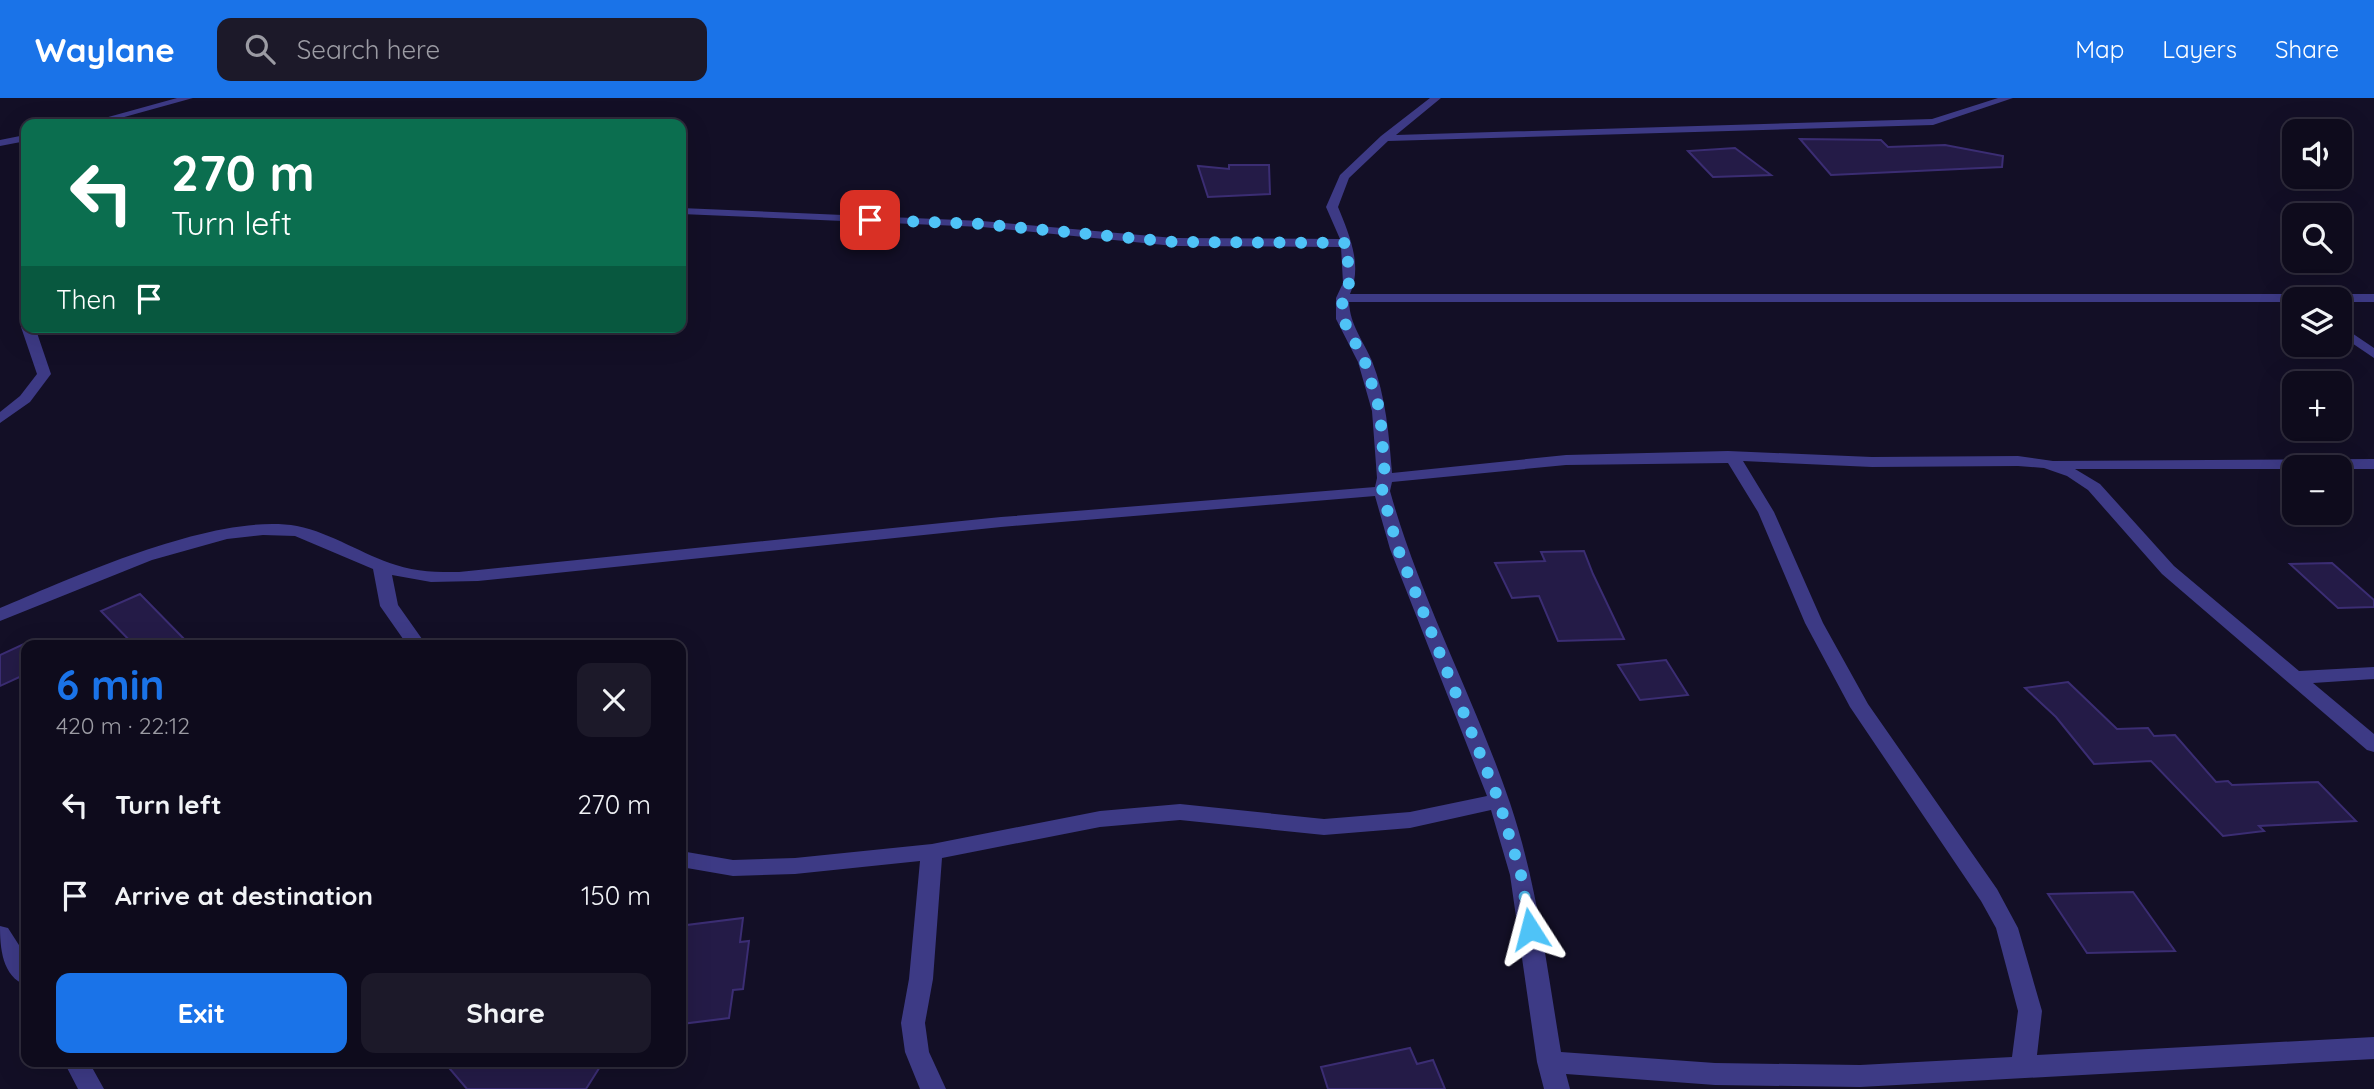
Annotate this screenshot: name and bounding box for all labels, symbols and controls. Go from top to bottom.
search box [217,18,707,81]
text: Waylane [35,29,175,70]
icon: search [241,30,279,68]
text: Search here [297,33,440,66]
text: Map [2075,34,2124,64]
text: Layers [2162,34,2237,64]
text: Share [2275,34,2339,64]
map controls [2282,119,2352,525]
button: sound [2282,119,2352,189]
text: 270 m [171,142,315,203]
icon: left [56,147,147,238]
pin [840,190,900,250]
icon: arrive [851,201,889,239]
text: Turn left [171,203,292,243]
button: search [2282,203,2352,273]
icon: arrive [130,280,168,318]
text: Then [56,283,116,316]
button: layers [2282,287,2352,357]
button: + [2282,371,2352,441]
button: − [2282,455,2352,525]
text: 6 min [56,658,165,711]
button: close [577,663,651,737]
text: 420 m · 22:12 [56,711,190,740]
icon: left [56,786,94,824]
text: Turn left [115,788,222,821]
text: 270 m [577,788,651,821]
icon: arrive [56,877,94,915]
text: Arrive at destination [115,879,373,912]
text: 150 m [581,879,651,912]
position arrow [1493,892,1567,966]
button: Exit [56,973,347,1053]
button: Share [361,973,651,1053]

